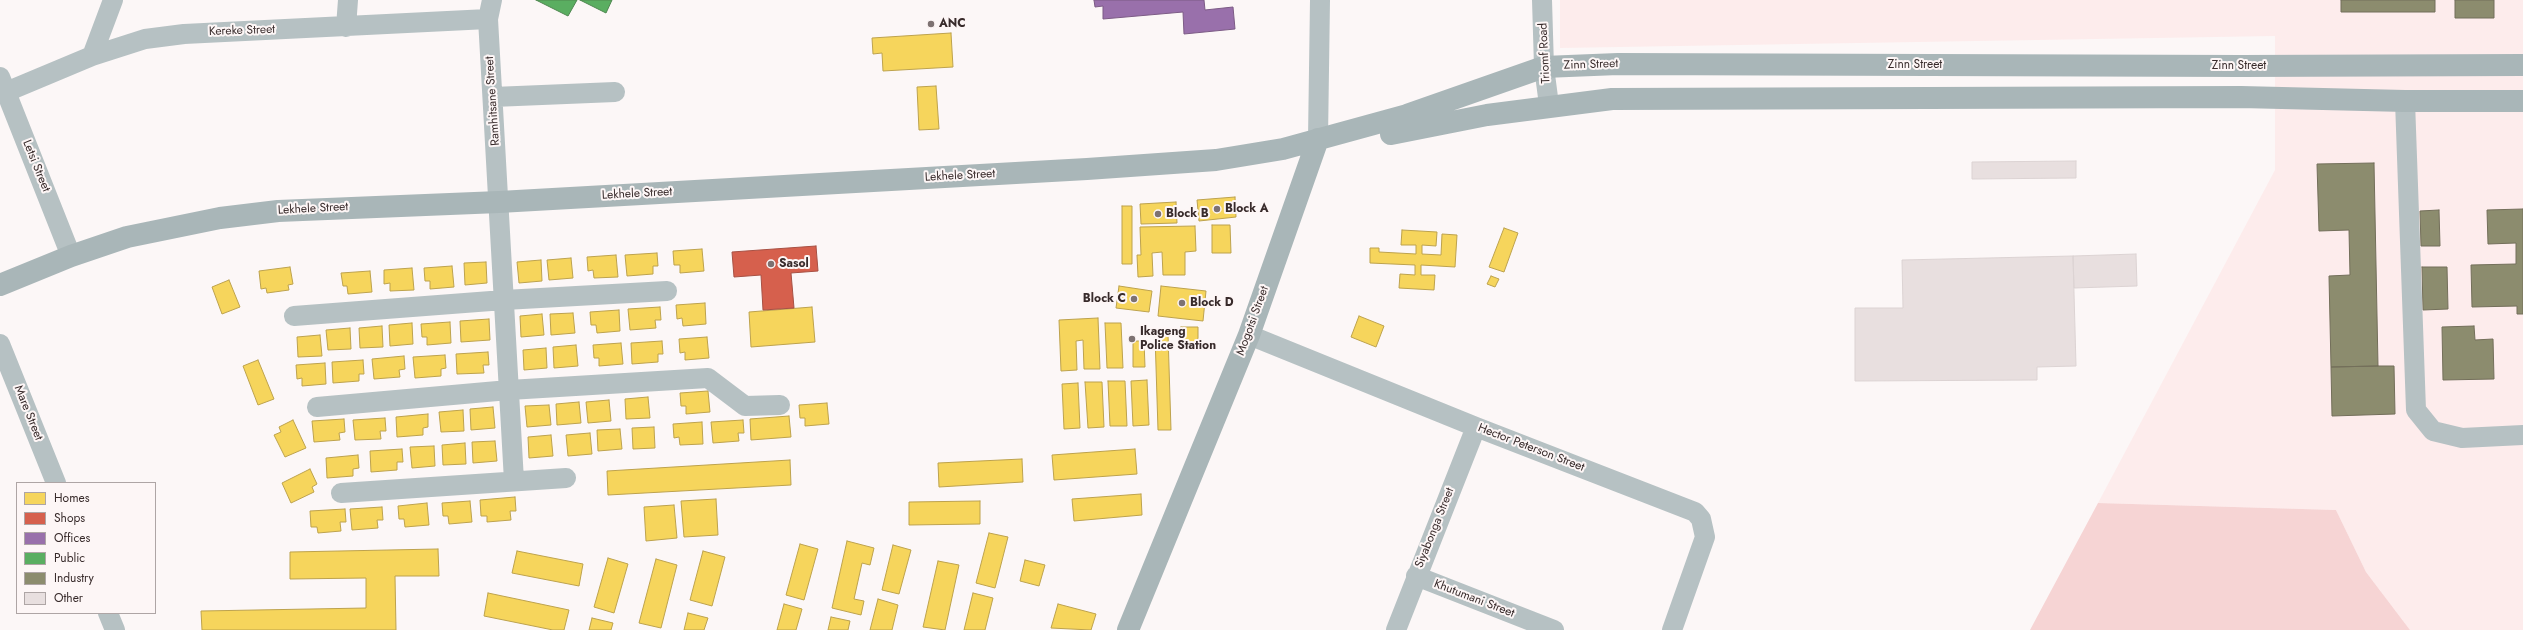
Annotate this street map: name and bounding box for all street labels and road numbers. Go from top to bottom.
street label: Triomf Road [1536,22,1554,84]
street label: Kereke Street [209,23,275,39]
street label: Ramhitsane Street [483,56,503,146]
street label: Zinn Street [1564,57,1618,73]
street label: Zinn Street [1888,58,1942,72]
street label: Zinn Street [2212,59,2266,73]
street label: Letsi Street [19,138,53,194]
street label: Lekhele Street [924,167,996,185]
street label: Lekhele Street [601,185,673,203]
street label: Lekhele Street [277,200,349,218]
street label: Mogotsi Street [1234,284,1272,358]
street label: Mare Street [10,383,46,443]
street label: Hector Peterson Street [1476,421,1586,475]
street label: Siyabonga Street [1412,486,1458,570]
street label: Khutumani Street [1432,577,1516,621]

